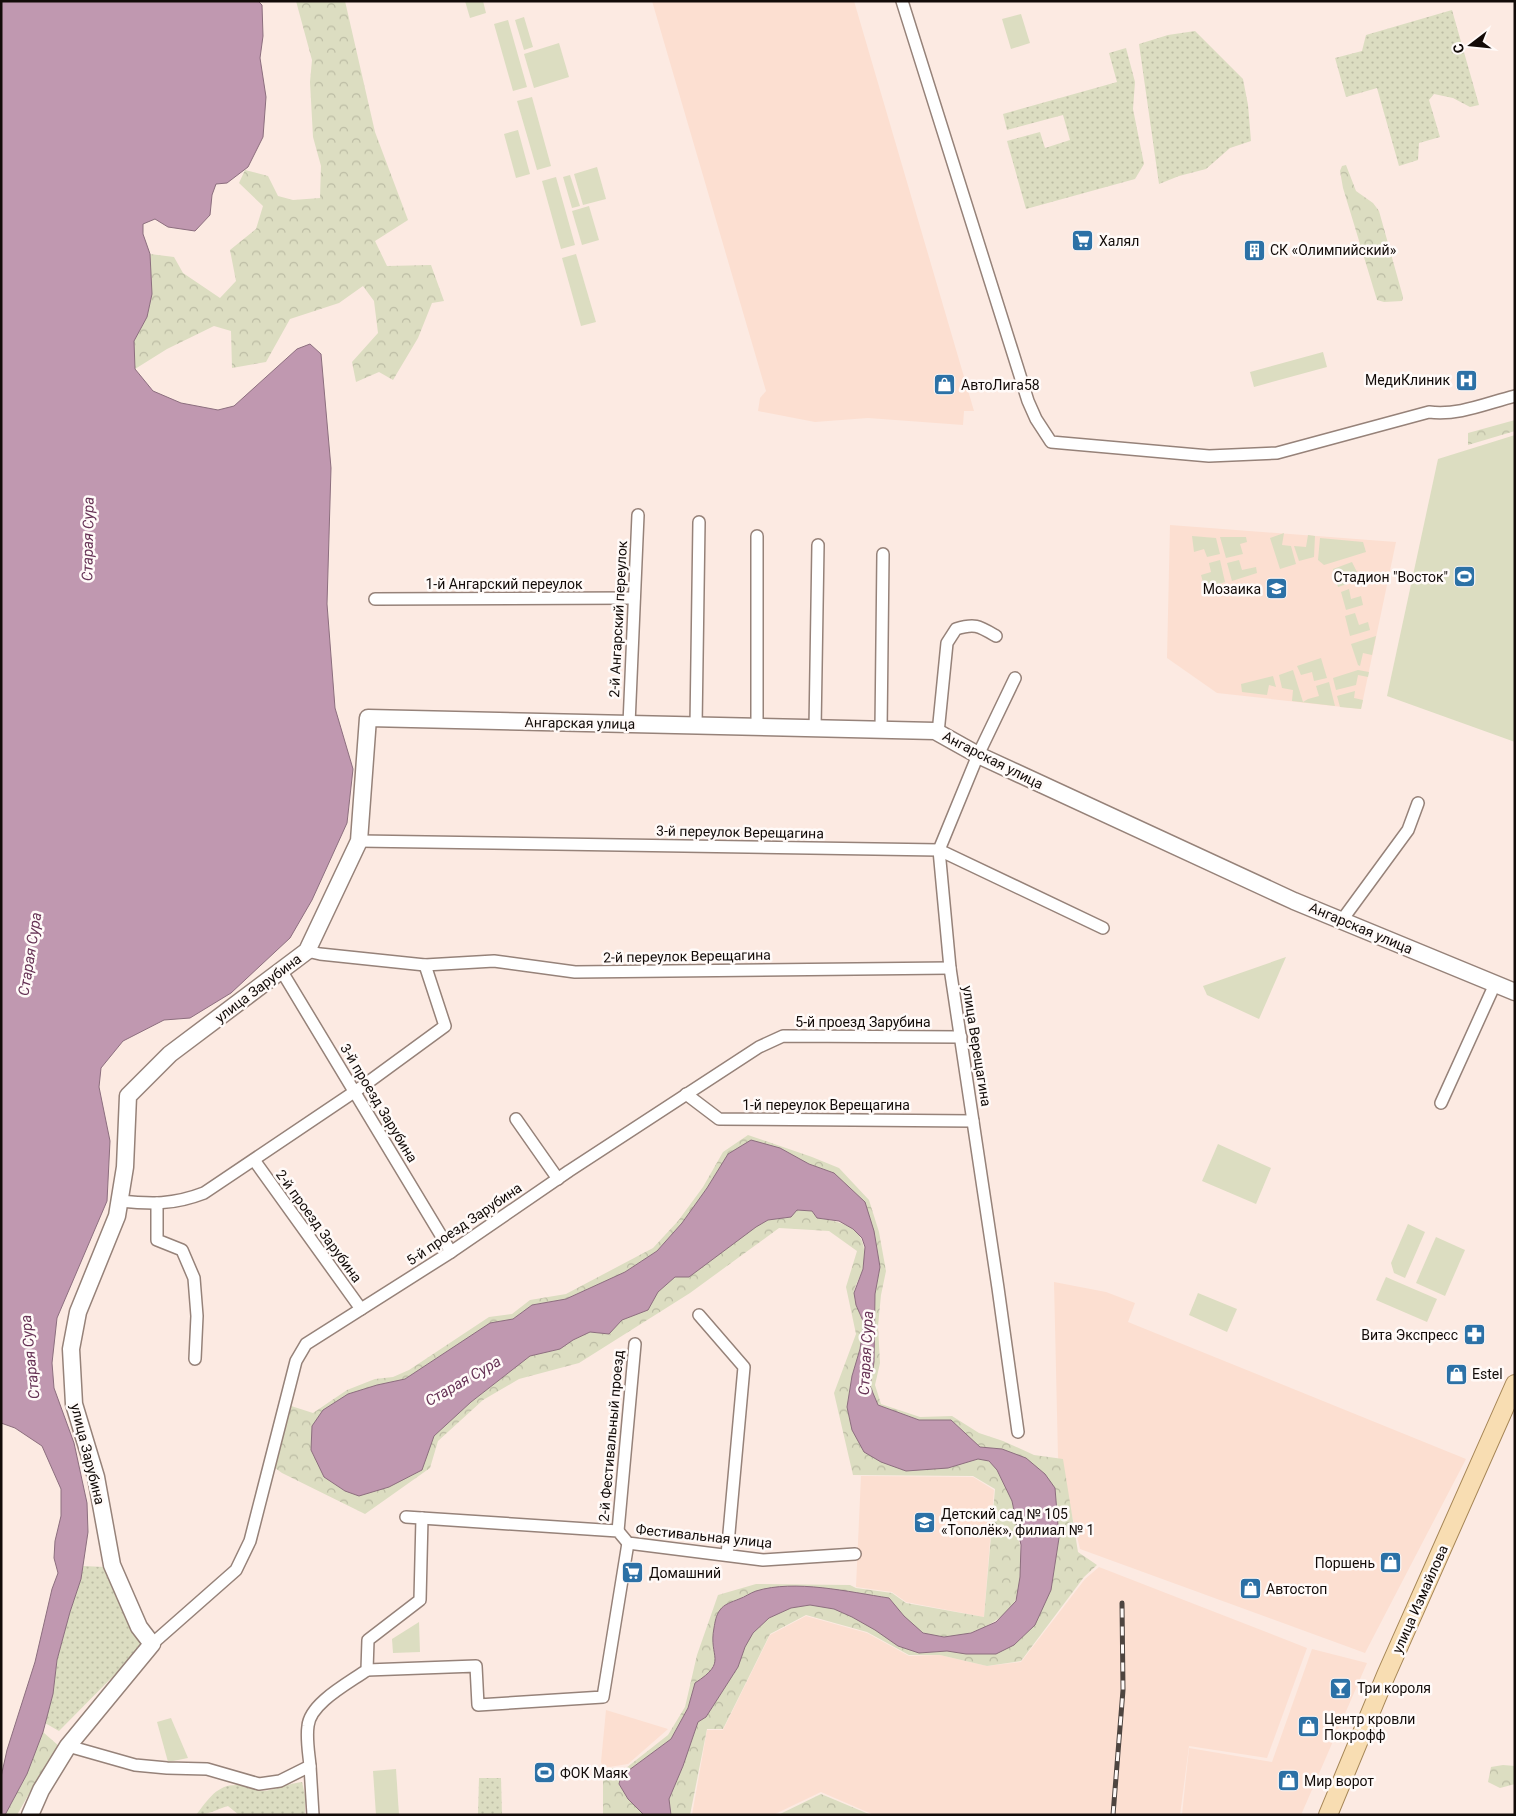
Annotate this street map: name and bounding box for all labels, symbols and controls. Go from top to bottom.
north arrow [1446,20,1496,70]
text: С [1450,42,1467,55]
supermarket icon: Халял [1071,229,1095,253]
place label: Халял [1099,233,1139,249]
building icon: СК «Олимпийский» [1242,238,1266,262]
place label: СК «Олимпийский» [1270,242,1397,258]
hospital icon: МедиКлиник [1454,368,1478,392]
place label: МедиКлиник [1365,372,1450,388]
shop icon: АвтоЛига58 [933,373,957,397]
place label: АвтоЛига58 [961,377,1040,393]
water label: Старая Сура [78,497,98,581]
street label: 2-й Ангарский переулок [606,540,630,698]
sports icon: Стадион "Восток" [1452,565,1476,589]
place label: Стадион "Восток" [1334,569,1448,585]
street label: 1-й Ангарский переулок [425,576,583,592]
school or university icon: Мозаика [1265,577,1289,601]
place label: Мозаика [1203,581,1261,597]
street label: Ангарская улица [525,714,635,732]
street label: Ангарская улица [940,728,1046,792]
street label: 3-й переулок Верещагина [656,823,824,841]
street label: Ангарская улица [1307,899,1415,957]
water label: Старая Сура [15,911,46,997]
street label: 2-й переулок Верещагина [603,947,771,965]
street label: улица Зарубина [212,950,304,1026]
street label: улица Верещагина [960,984,994,1108]
street label: 5-й проезд Зарубина [795,1014,931,1030]
street label: 3-й проезд Зарубина [337,1041,421,1165]
street label: 1-й переулок Верещагина [742,1097,910,1113]
street label: 2-й проезд Зарубина [273,1167,365,1285]
street label: 5-й проезд Зарубина [403,1180,525,1268]
water label: Старая Сура [855,1310,877,1396]
water label: Старая Сура [17,1314,43,1400]
pharmacy icon: Вита Экспресс [1462,1323,1486,1347]
place label: Вита Экспресс [1361,1327,1458,1343]
street label: 2-й Фестивальный проезд [596,1349,627,1523]
water label: Старая Сура [422,1352,504,1410]
shop icon: Estel [1444,1362,1468,1386]
place label: Estel [1472,1366,1503,1382]
street label: улица Зарубина [68,1402,108,1506]
place label: Детский сад № 105 «Тополёк», филиал № 1 [941,1506,1094,1538]
school or university icon: Детский сад № 105 «Тополёк», филиал № 1 [913,1510,937,1534]
street label: Фестивальная улица [635,1521,773,1551]
street label: улица Измайлова [1389,1542,1451,1656]
shop icon: Поршень [1379,1551,1403,1575]
place label: Поршень [1315,1555,1375,1571]
supermarket icon: Домашний [621,1561,645,1585]
place label: Домашний [649,1565,721,1581]
shop icon: Автостоп [1238,1577,1262,1601]
place label: Автостоп [1266,1581,1327,1597]
bar icon: Три короля [1329,1676,1353,1700]
place label: Три короля [1357,1680,1431,1696]
place label: Центр кровли Покрофф [1324,1711,1415,1743]
shop icon: Центр кровли Покрофф [1296,1715,1320,1739]
sports icon: ФОК Маяк [532,1761,556,1785]
place label: ФОК Маяк [560,1765,628,1781]
shop icon: Мир ворот [1276,1769,1300,1793]
place label: Мир ворот [1304,1773,1374,1789]

